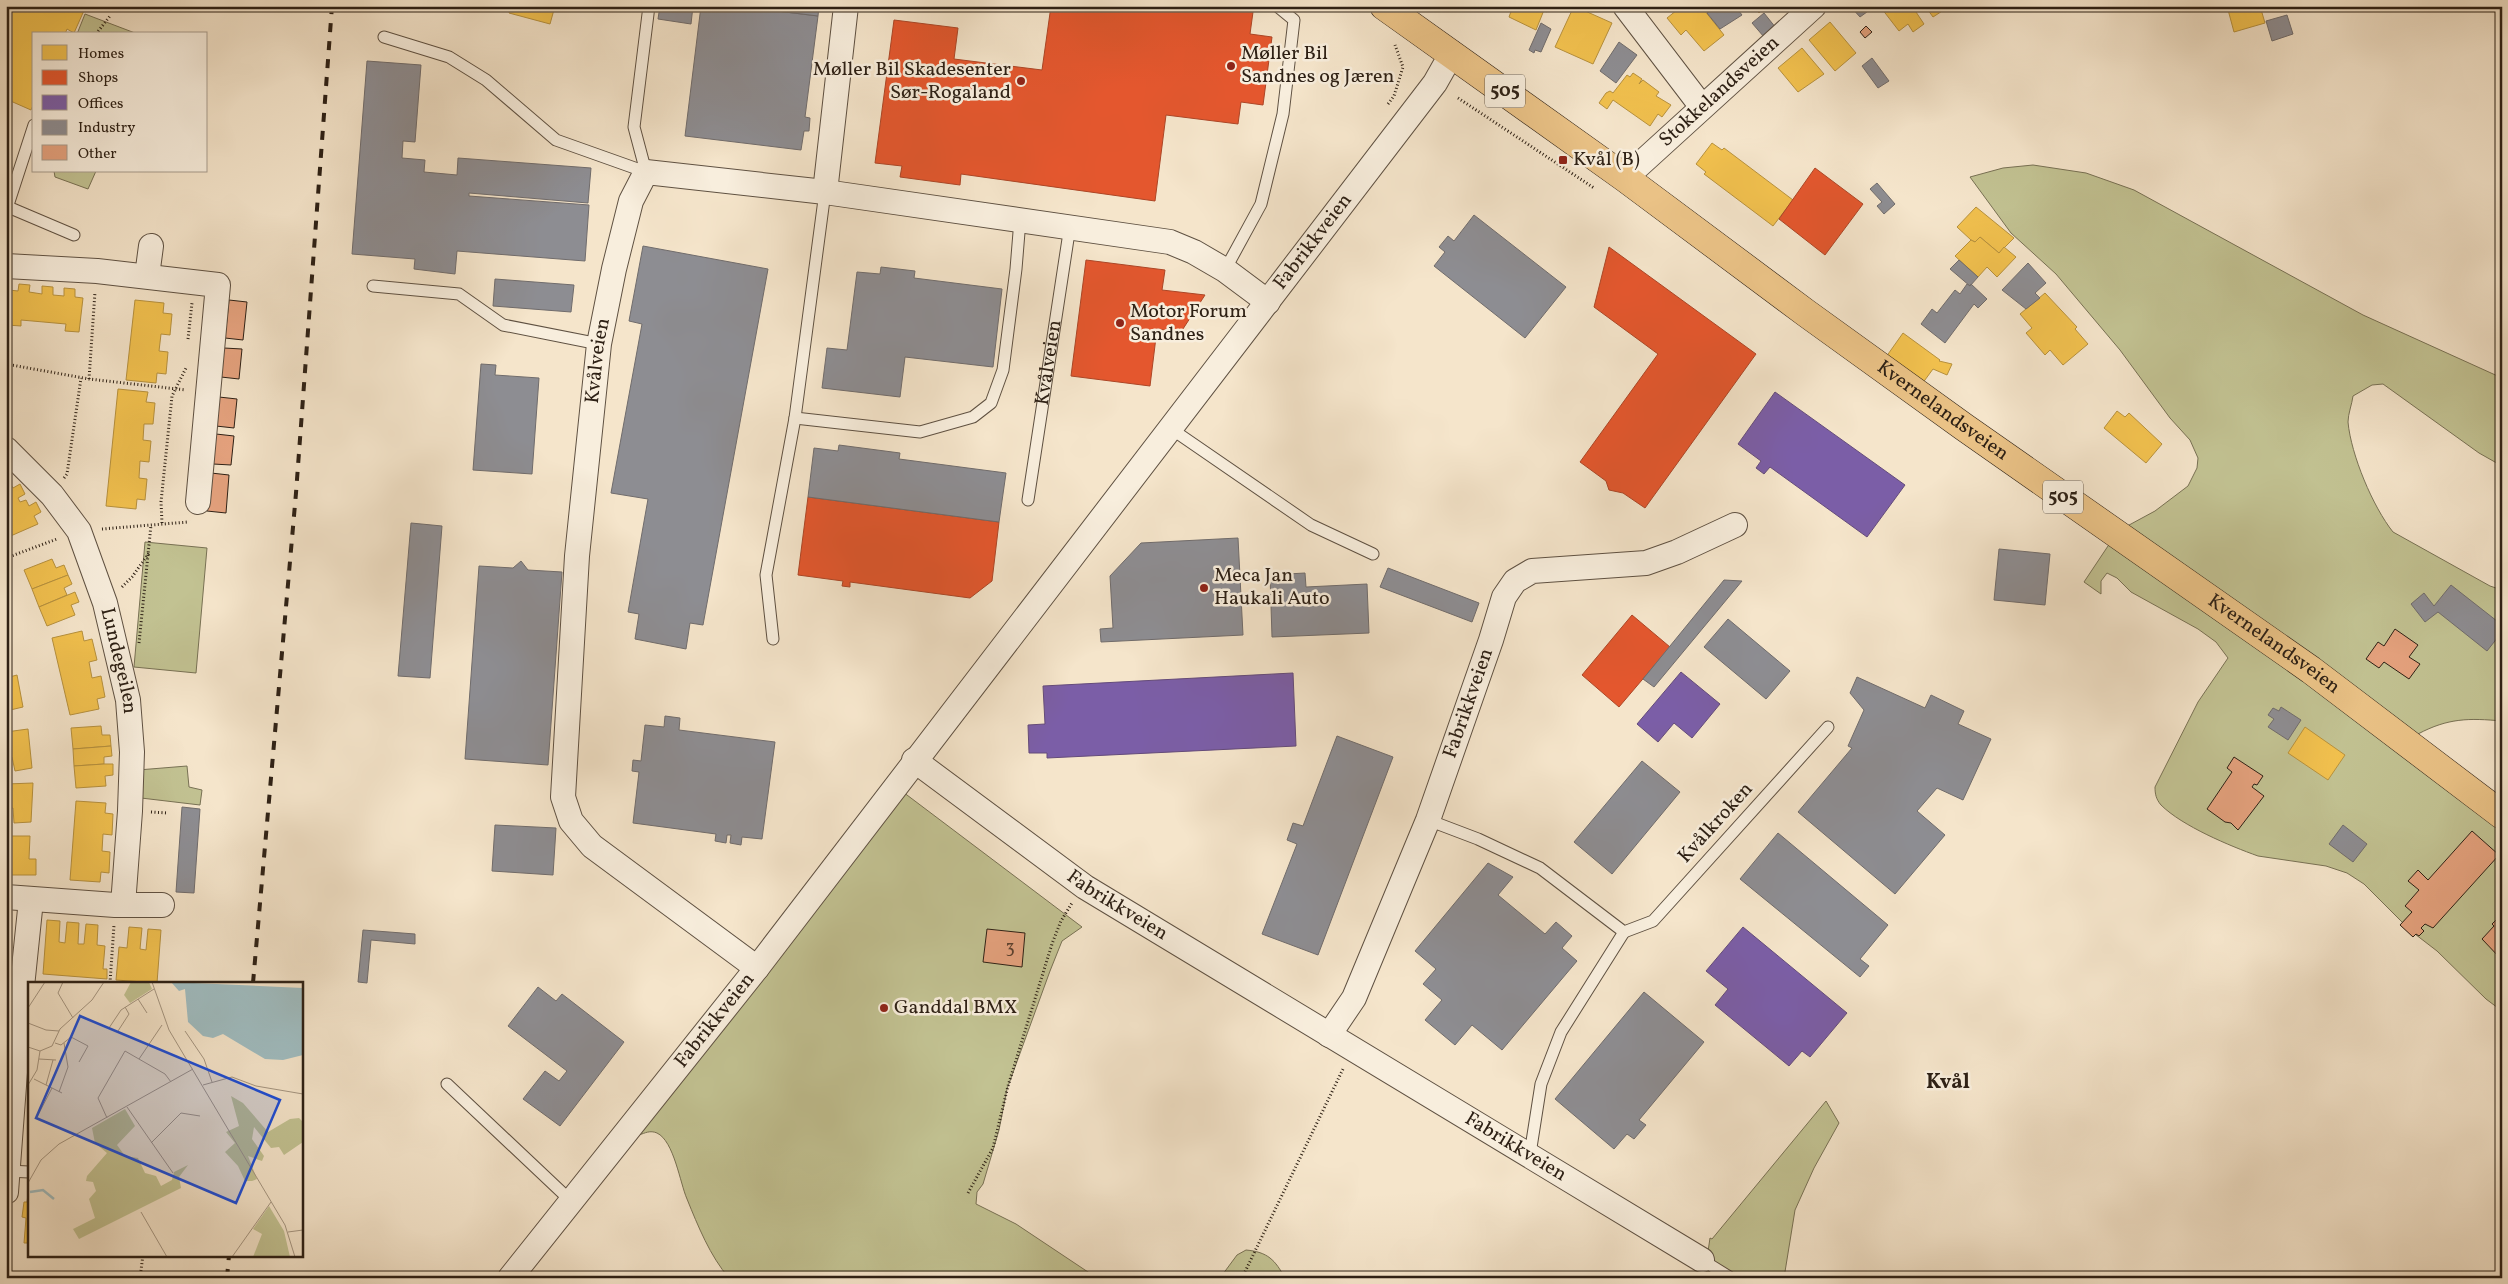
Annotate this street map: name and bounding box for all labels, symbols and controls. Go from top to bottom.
street label: Stokkelandsveien [1653,30,1786,154]
legend [32,32,208,172]
place label: Møller Bil Sandnes og Jæren [1241,40,1395,91]
text: Homes [78,44,124,65]
place label: Møller Bil Skadesenter Sør-Rogaland [813,56,1011,107]
marker: Møller Bil Sandnes og Jæren [1225,60,1237,72]
text: Shops [78,68,118,89]
road number: 505 [1485,74,1525,108]
marker: Møller Bil Skadesenter Sør-Rogaland [1015,75,1027,87]
text: Offices [78,94,123,115]
text: Industry [78,118,135,139]
text: Other [78,144,117,165]
place label: Kvål (B) [1573,146,1640,174]
marker: Kvål (B) [1557,154,1569,166]
street label: Fabrikkveien [1267,188,1359,296]
place label: Motor Forum Sandnes [1130,298,1247,349]
street label: Kvålveien [579,315,618,405]
marker: Motor Forum Sandnes [1114,317,1126,329]
street label: Kvålveien [1029,318,1069,407]
street label: Kvernelandsveien [1871,354,2014,468]
road number: 505 [2043,481,2083,514]
place label: Meca Jan Haukali Auto [1214,562,1330,613]
marker: Meca Jan Haukali Auto [1198,582,1210,594]
street label: Kvernelandsveien [2202,588,2346,701]
street label: Lundegeilen [93,605,143,715]
street label: Fabrikkveien [1437,645,1501,762]
street label: Kvålkroken [1672,776,1760,870]
street label: Fabrikkveien [1060,864,1173,948]
house number: 3 [1005,936,1015,961]
street label: Fabrikkveien [668,967,762,1074]
inset map [28,982,302,1256]
place label: Ganddal BMX [894,994,1017,1022]
marker: Ganddal BMX [878,1002,890,1014]
district label: Kvål [1926,1068,1970,1097]
street label: Fabrikkveien [1459,1106,1572,1189]

